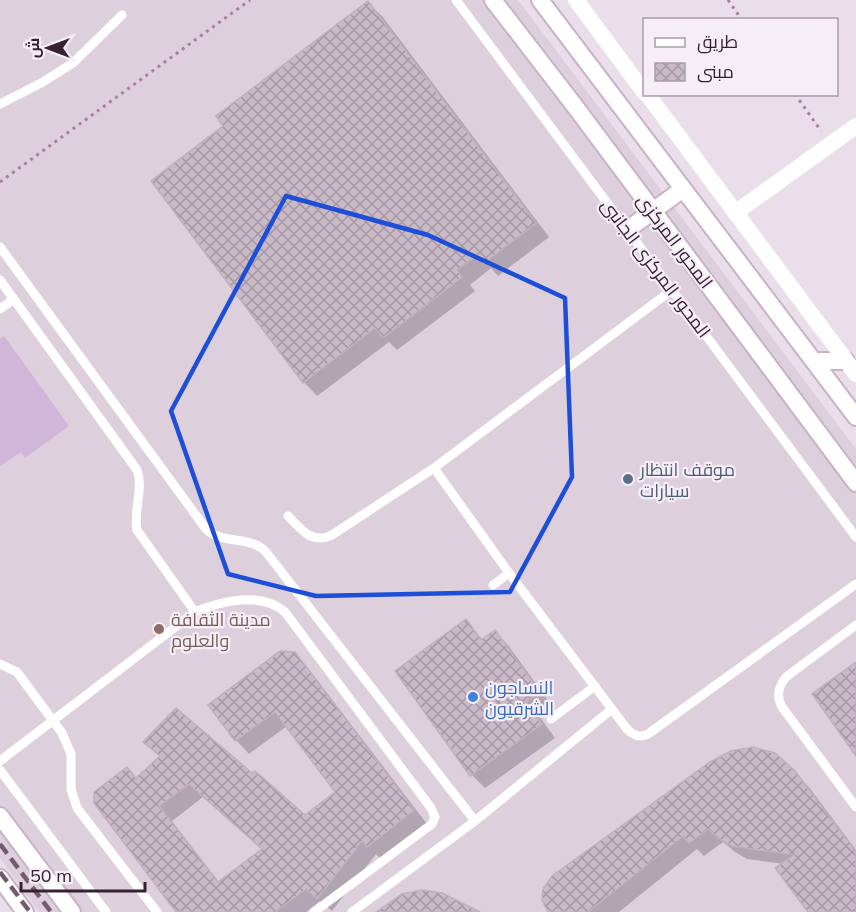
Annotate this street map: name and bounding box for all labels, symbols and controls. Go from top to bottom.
north arrow [18,18,78,78]
legend [643,18,838,96]
text: طريق [697,30,738,54]
text: ش [23,38,43,58]
text: مبنى [697,60,734,83]
street label: المحور المركزى [632,189,718,293]
street label: المحور المركزى الجانبى [596,194,716,342]
place label: موقف انتظار سيارات [639,458,735,502]
marker: موقف انتظار سيارات [621,472,635,486]
place label: مدينة الثقافة والعلوم [171,608,271,653]
marker: مدينة الثقافة والعلوم [152,622,166,636]
place label: النساجون الشرقيون [485,676,554,720]
marker: النساجون الشرقيون [466,690,480,704]
scale bar [21,855,146,893]
text: 50 m [30,864,72,887]

